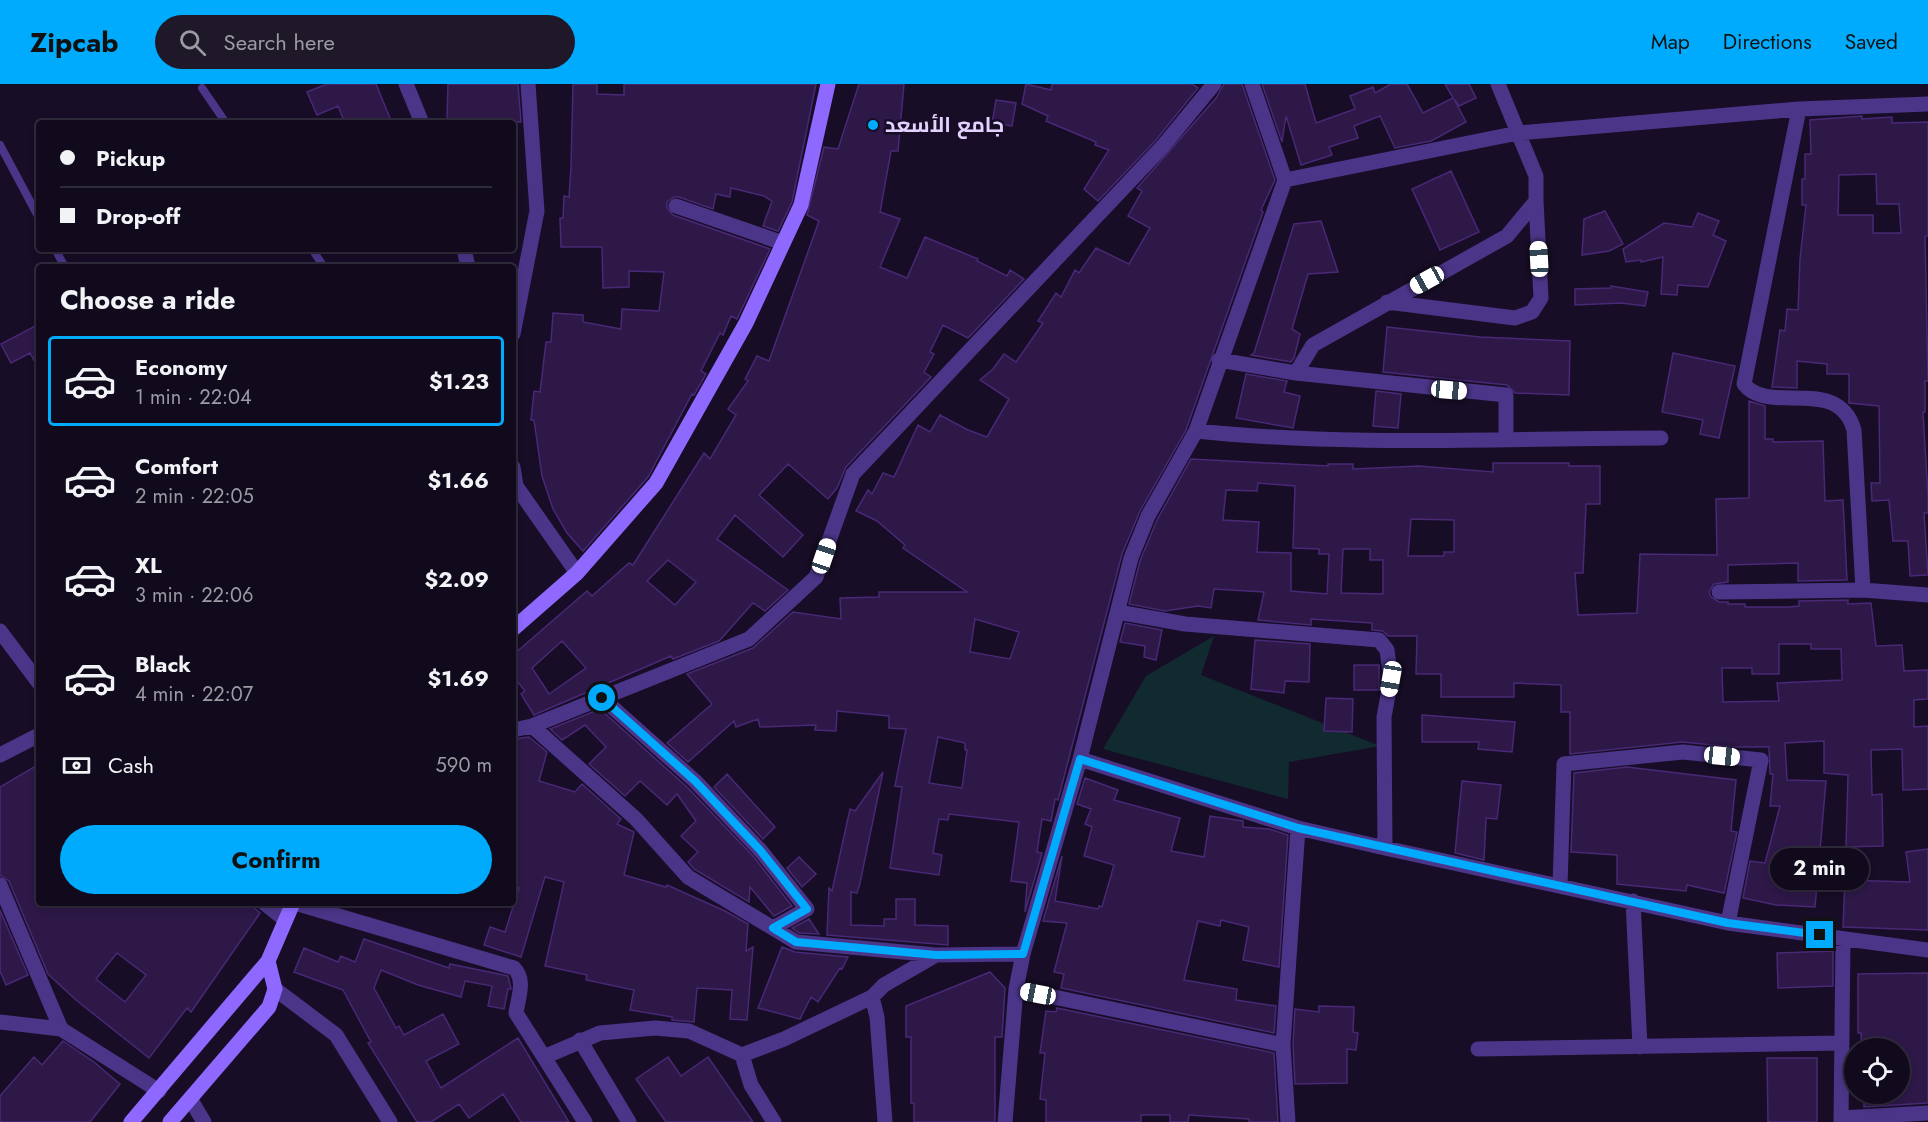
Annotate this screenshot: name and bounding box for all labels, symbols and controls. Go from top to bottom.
search box [155,15,575,69]
text: Zipcab [30,22,119,63]
icon: search [176,26,209,59]
text: Search here [224,26,335,58]
text: Map [1651,27,1690,57]
text: Directions [1723,27,1812,57]
text: Saved [1845,27,1898,57]
place label: جامع الأسعد [885,110,1004,140]
marker: جامع الأسعد [866,118,880,132]
text: Pickup [96,142,165,174]
text: Drop-off [96,200,180,232]
car [1529,241,1549,277]
car [1407,263,1447,297]
text: Choose a ride [60,280,235,319]
text: Economy [135,351,227,383]
icon: car [63,354,117,408]
text: $1.23 [429,365,489,397]
car [1430,379,1468,401]
text: 1 min · 22:04 [135,383,252,412]
text: Comfort [135,450,218,482]
icon: car [63,453,117,507]
text: $1.66 [428,464,489,496]
text: 2 min · 22:05 [135,482,254,511]
car [810,536,838,576]
text: XL [135,549,162,581]
icon: car [63,552,117,606]
text: $2.09 [425,563,489,595]
text: 3 min · 22:06 [135,581,254,610]
text: Black [135,648,191,680]
icon: car [63,651,117,705]
car [1379,660,1403,698]
text: $1.69 [428,662,489,694]
text: 4 min · 22:07 [135,680,253,709]
route start [588,684,615,711]
car [1703,745,1741,767]
icon: cash [60,749,93,782]
text: Cash [108,749,154,781]
text: 590 m [436,751,492,780]
button: Confirm [60,825,492,894]
callout: 2 min [1770,848,1870,890]
text: 2 min [1793,854,1846,883]
route end [1806,921,1833,948]
car [1019,982,1057,1006]
map controls [1844,1038,1910,1104]
button: locate [1844,1038,1910,1104]

